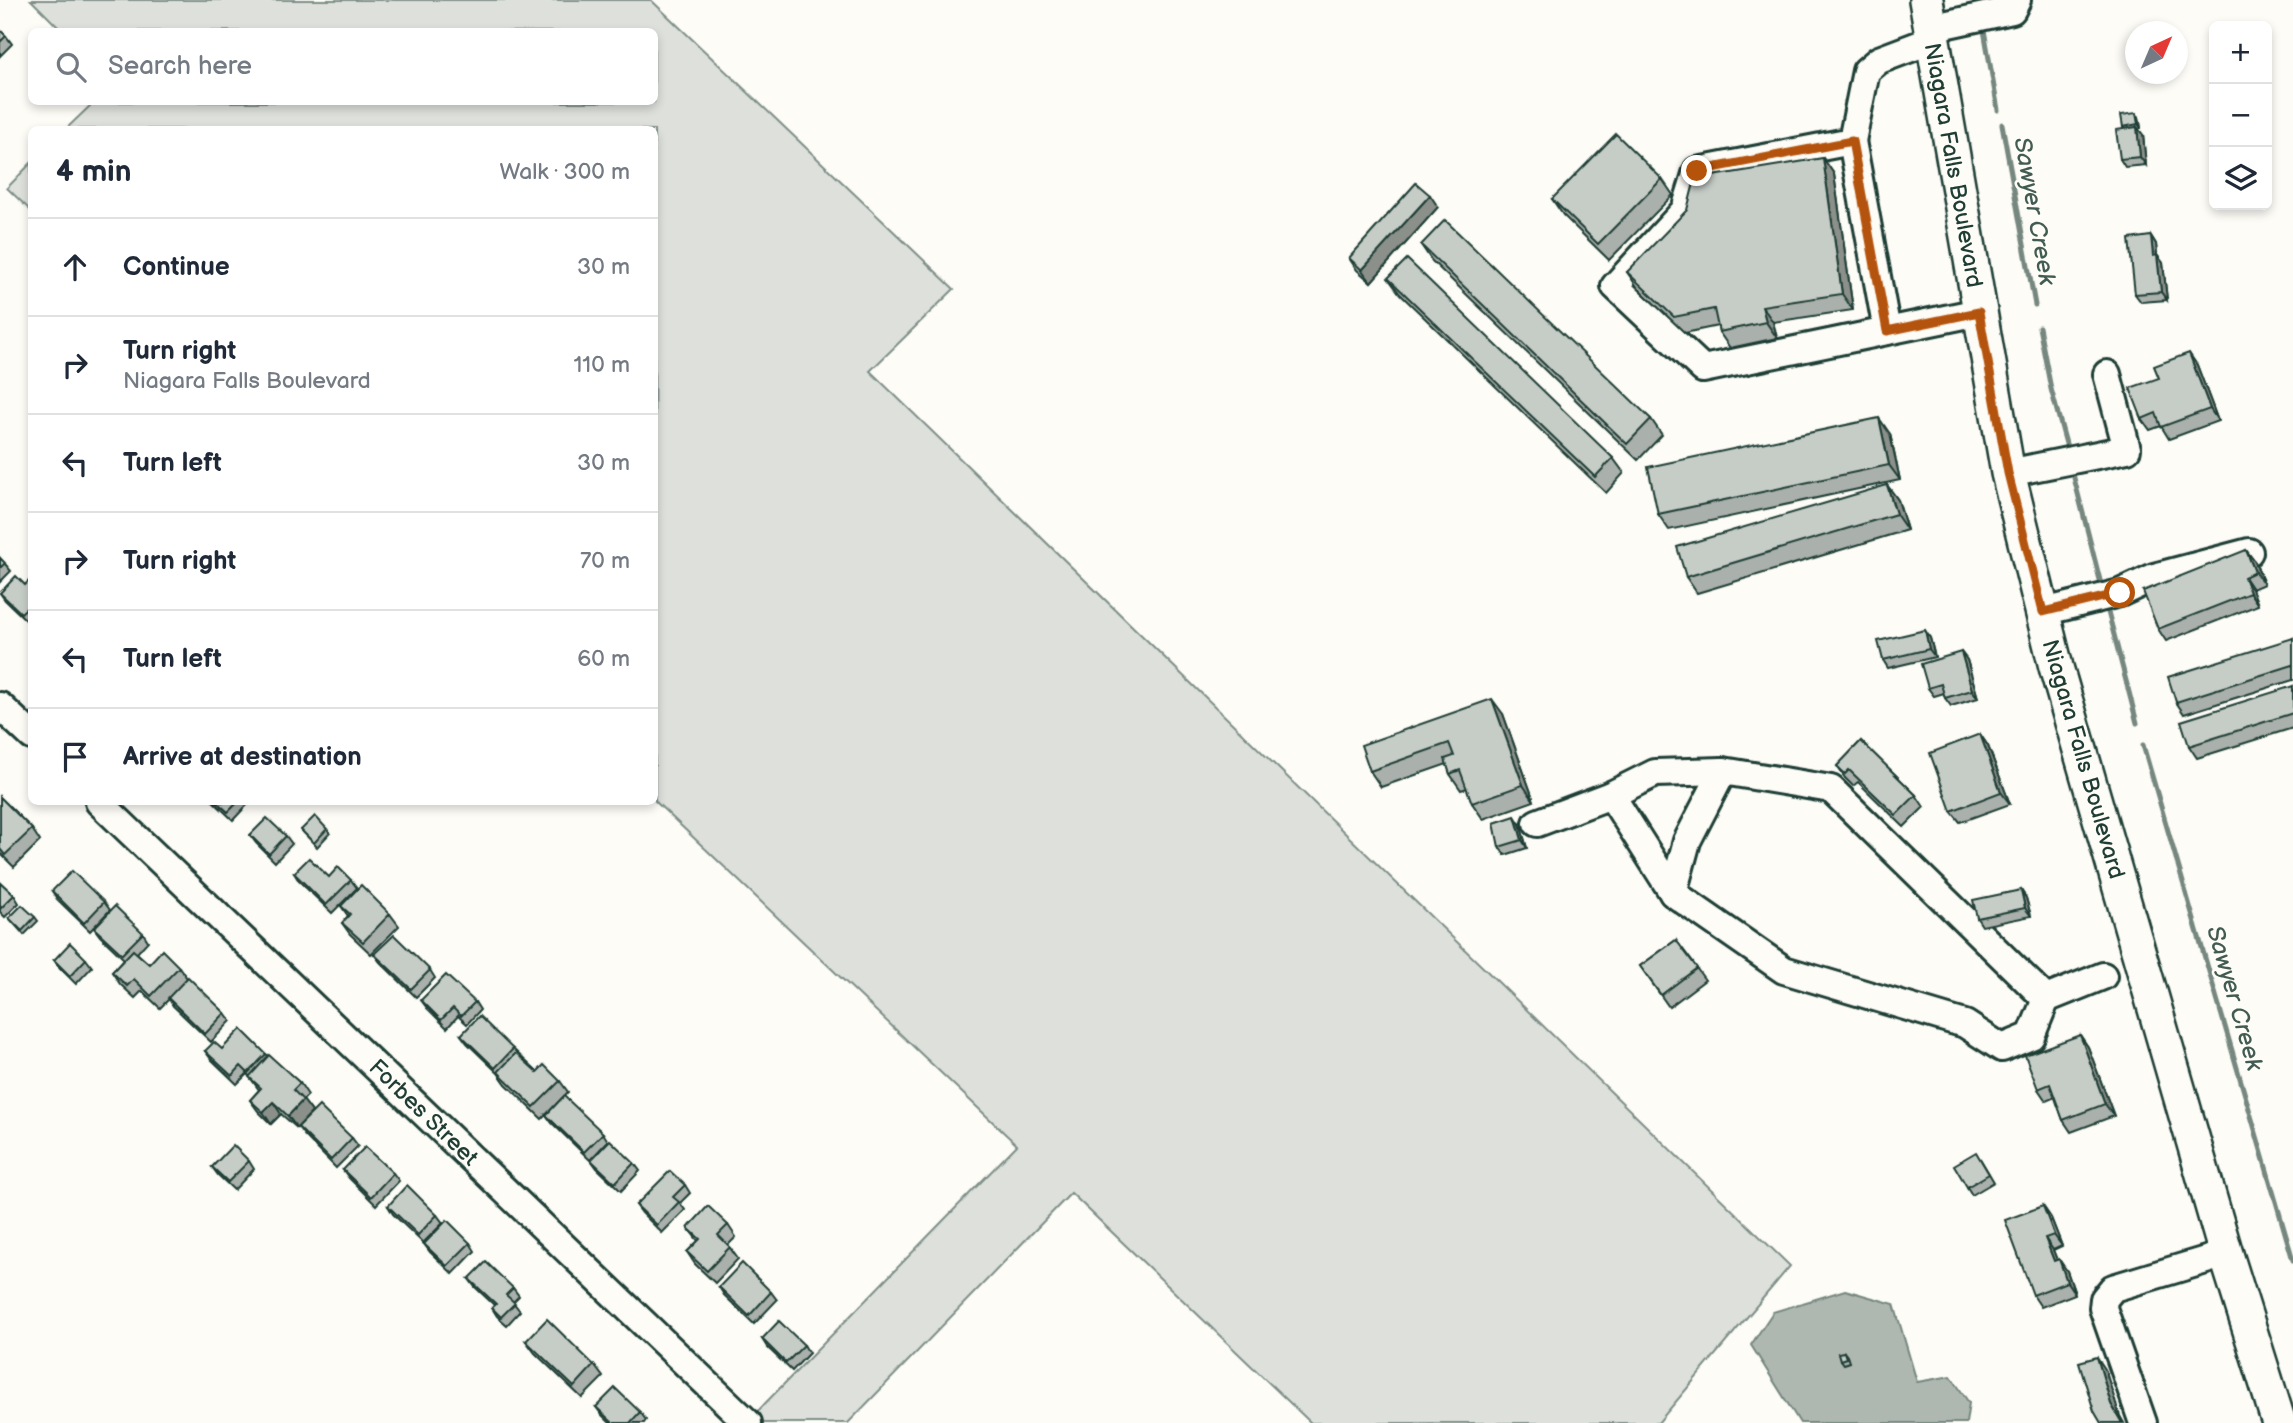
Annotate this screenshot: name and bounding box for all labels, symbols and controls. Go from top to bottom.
north arrow [2125,21,2188,84]
map controls [2209,21,2272,210]
button: + [2209,21,2272,84]
search box [28,28,658,105]
street label: Niagara Falls Boulevard [1918,41,1988,290]
icon: search [52,48,90,86]
text: Search here [108,51,252,82]
button: − [2209,84,2272,147]
water label: Sawyer Creek [2007,135,2062,288]
button: layers [2209,147,2272,210]
text: 4 min [56,154,131,190]
route end [1681,155,1712,186]
text: Walk · 300 m [499,158,630,186]
icon: ahead [56,248,94,286]
text: Continue [123,252,230,283]
text: 30 m [577,253,630,281]
text: Turn right [123,336,236,367]
icon: right [56,346,94,384]
text: 110 m [573,351,630,379]
text: Niagara Falls Boulevard [123,367,371,395]
icon: left [56,444,94,482]
text: Turn left [123,448,222,479]
text: 30 m [577,449,630,477]
icon: right [56,542,94,580]
text: Turn right [123,546,236,577]
text: 70 m [580,547,630,575]
route start [2104,577,2135,608]
street label: Niagara Falls Boulevard [2035,636,2131,882]
icon: left [56,640,94,678]
text: Turn left [123,644,222,675]
text: 60 m [577,645,630,673]
icon: arrive [56,738,94,776]
text: Arrive at destination [123,742,362,773]
water label: Sawyer Creek [2200,922,2269,1075]
street label: Forbes Street [363,1054,484,1172]

